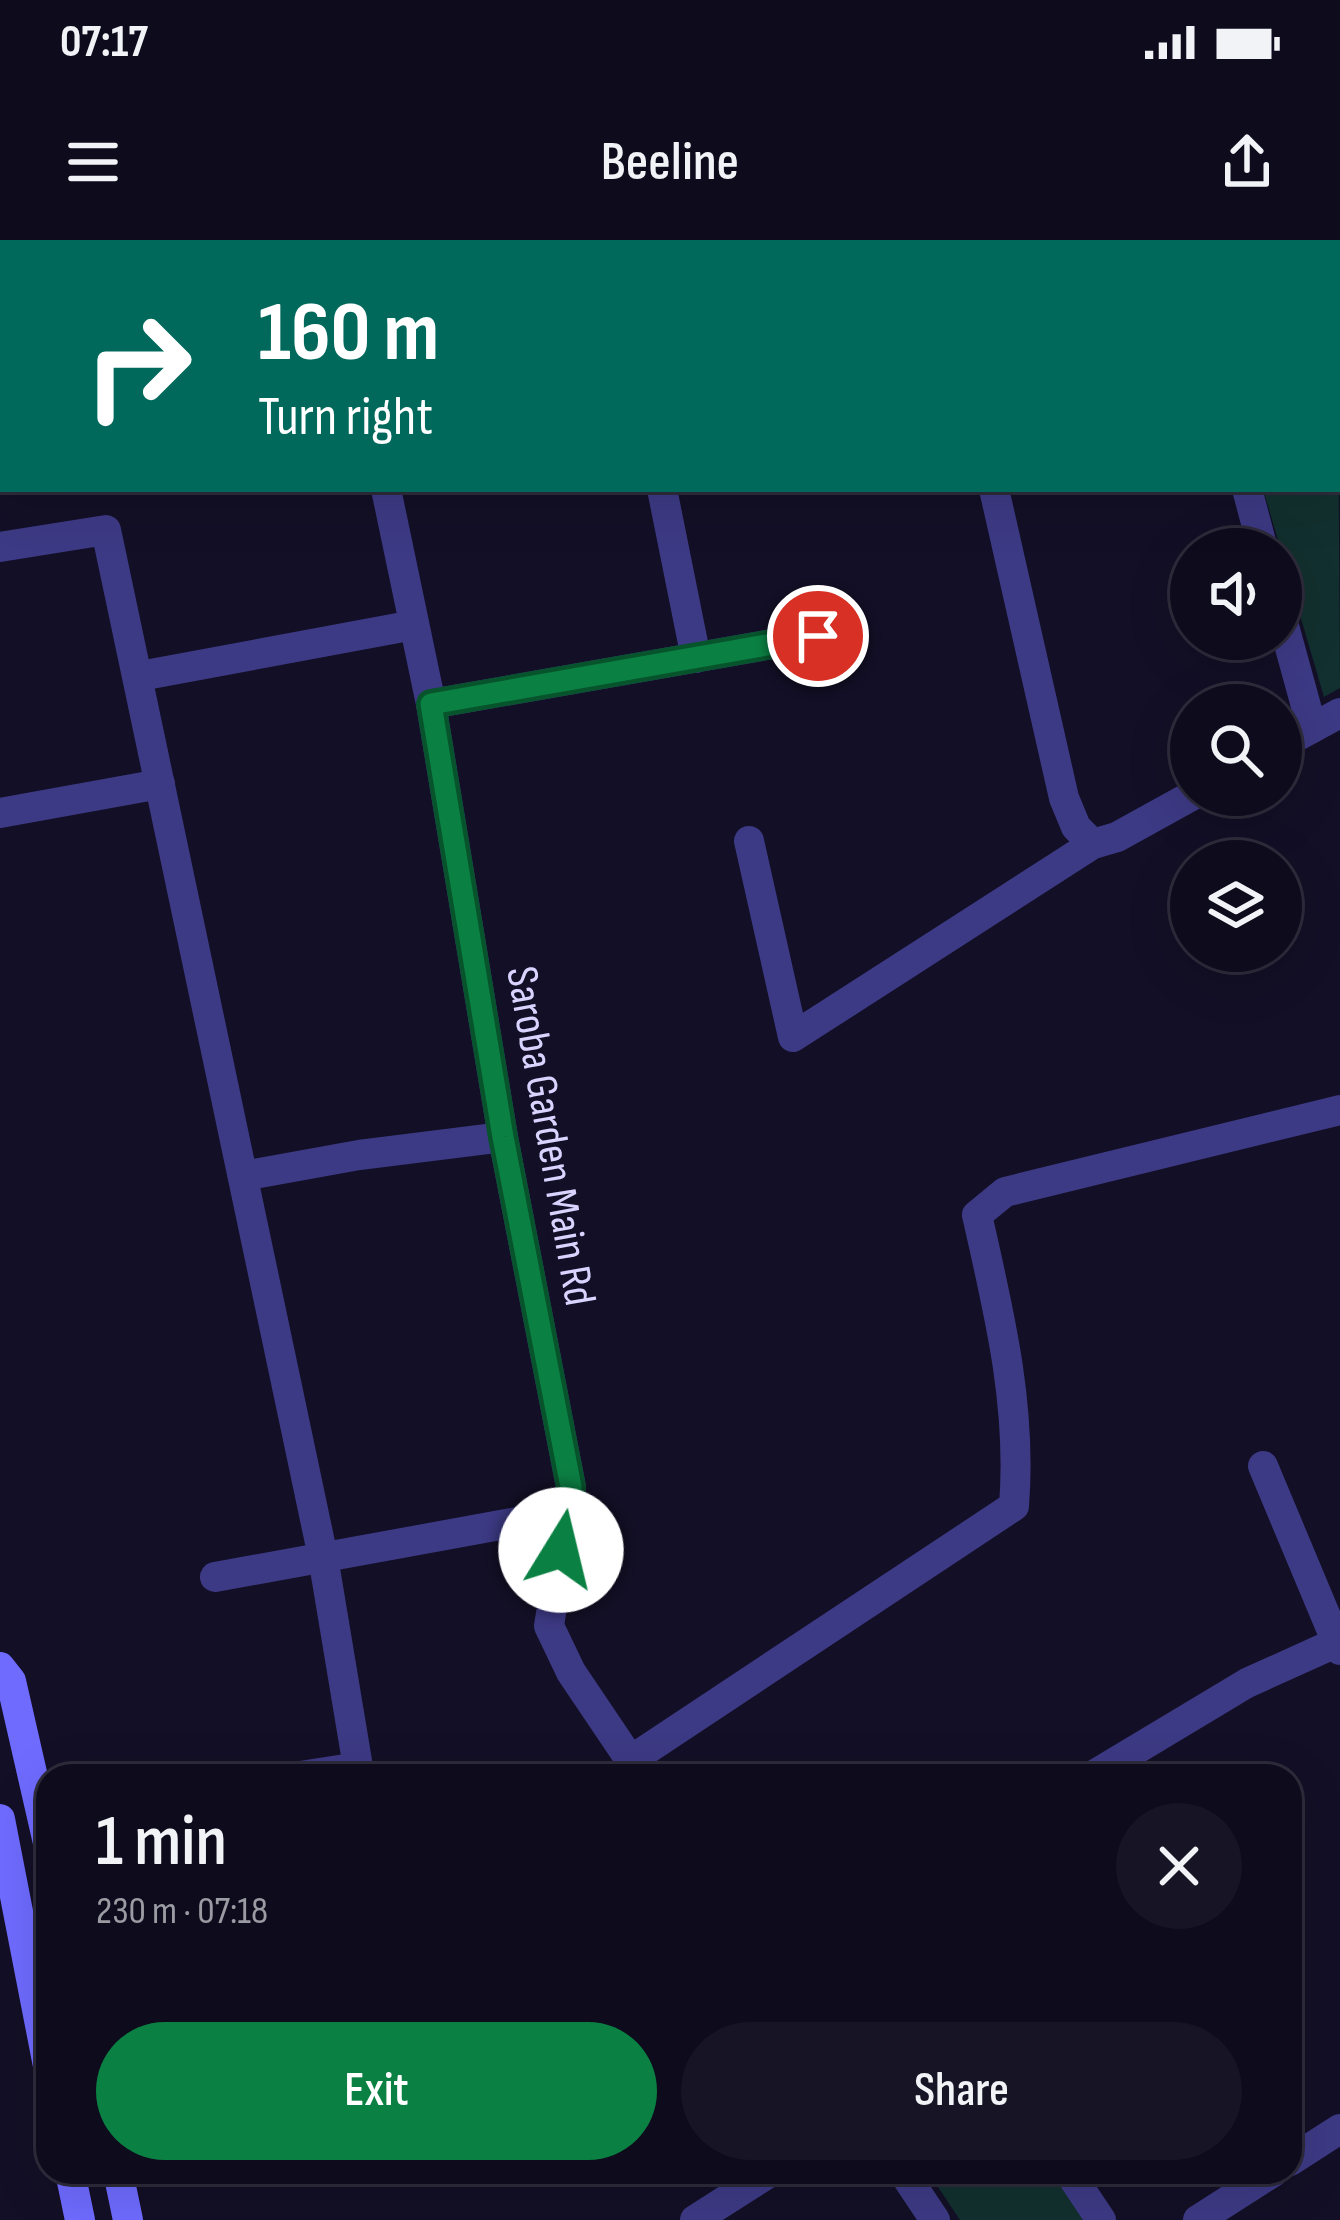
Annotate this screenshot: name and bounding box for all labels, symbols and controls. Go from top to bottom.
text: 07:17 [60,15,148,70]
icon: menu [60,129,126,195]
icon: share [1214,129,1280,195]
text: Beeline [601,130,739,195]
text: 160 m [258,283,439,384]
icon: right [60,288,216,444]
text: Turn right [258,385,433,450]
map controls [1170,528,1302,972]
button: sound [1170,528,1302,660]
pin [767,585,869,687]
icon: arrive [785,603,851,669]
button: search [1170,684,1302,816]
button: layers [1170,840,1302,972]
street label: Saroba Garden Main Rd [493,962,607,1310]
position arrow [498,1487,624,1613]
text: 1 min [96,1799,227,1886]
button: close [1116,1803,1242,1929]
text: 230 m · 07:18 [96,1888,268,1935]
button: Exit [96,2022,657,2160]
button: Share [681,2022,1242,2160]

